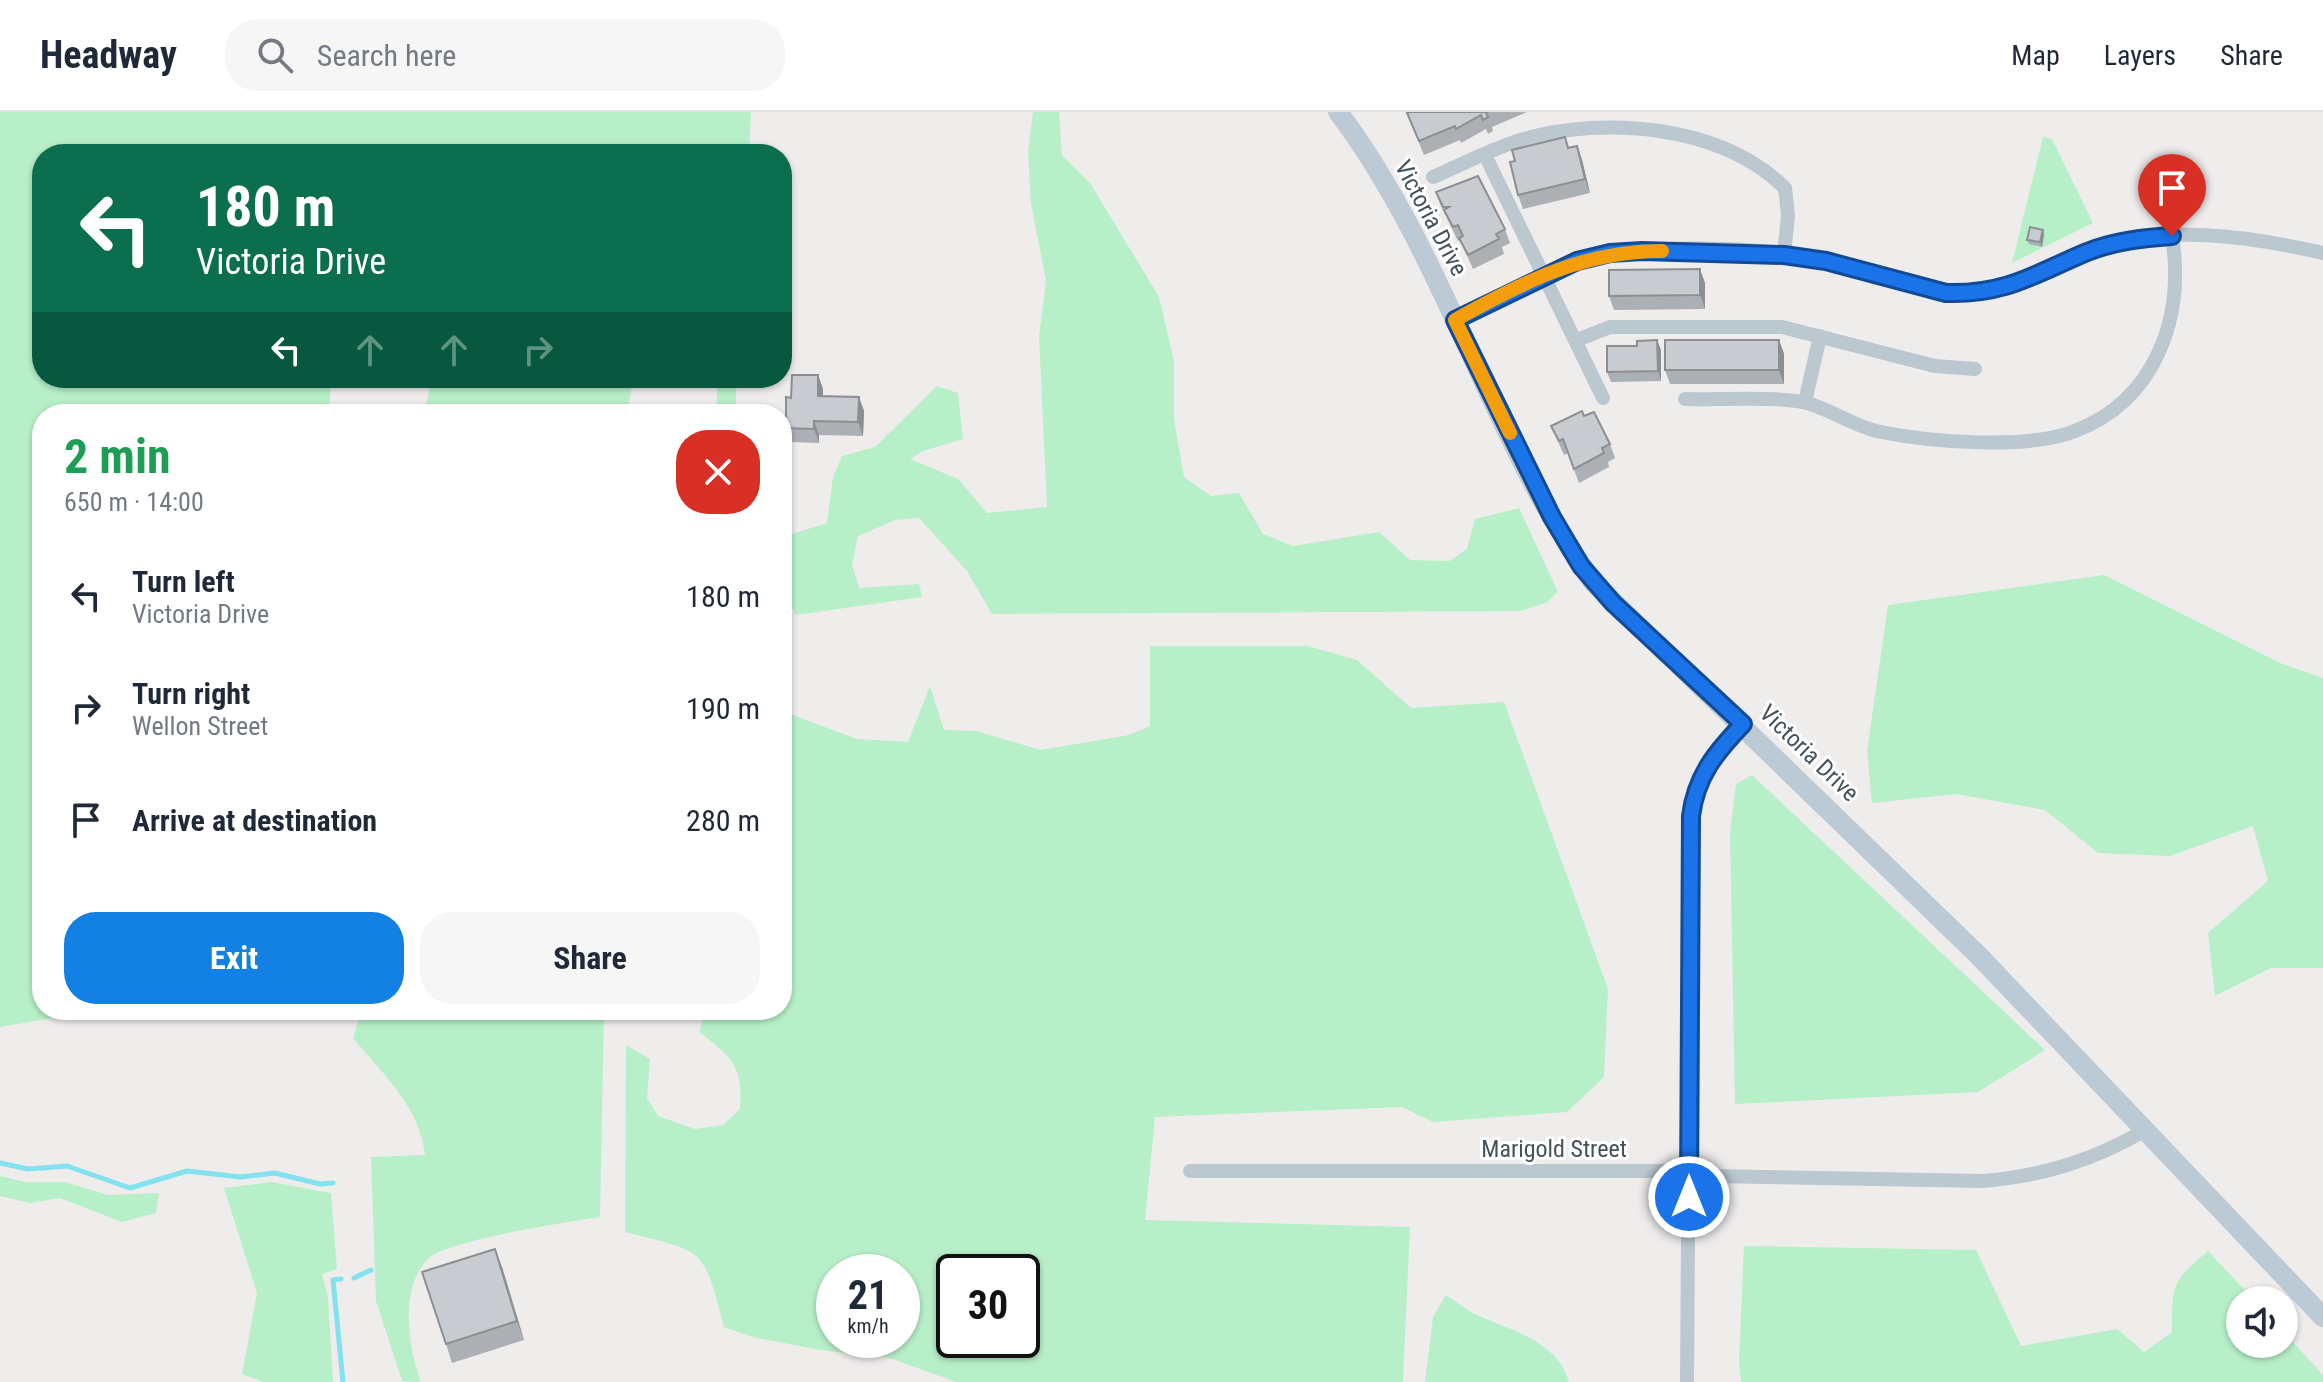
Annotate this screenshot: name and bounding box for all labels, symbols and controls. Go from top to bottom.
search box [225,19,785,91]
text: Headway [40,33,177,77]
icon: search [253,33,297,77]
text: Search here [317,38,456,73]
text: Map [2011,39,2060,72]
text: Layers [2104,39,2176,72]
text: Share [2220,39,2283,72]
pin [2138,154,2206,236]
street label: Victoria Drive [1389,156,1473,280]
icon: arrive [2150,166,2194,210]
text: 180 m [196,174,335,240]
icon: left [64,176,168,280]
text: Victoria Drive [196,241,386,283]
icon: left [264,328,308,372]
icon: ahead [348,328,392,372]
icon: ahead [432,328,476,372]
icon: right [516,328,560,372]
text: 2 min [64,428,171,485]
button: close [676,430,760,514]
text: 650 m · 14:00 [64,487,204,517]
text: Turn left [132,564,235,599]
icon: left [64,574,108,618]
text: 180 m [686,579,760,614]
text: Victoria Drive [132,599,269,629]
text: Turn right [132,676,250,711]
icon: right [64,686,108,730]
text: 190 m [686,691,760,726]
street label: Victoria Drive [1754,699,1864,807]
text: Wellon Street [132,711,268,741]
icon: arrive [64,798,108,842]
text: Arrive at destination [132,803,377,838]
text: 280 m [686,803,760,838]
button: Exit [64,912,404,1004]
button: Share [420,912,760,1004]
street label: Marigold Street [1481,1135,1627,1163]
position arrow [1647,1155,1731,1239]
speed limit sign: 30 [936,1254,1040,1358]
text: 21 [848,1272,888,1319]
map controls [2226,1286,2298,1358]
button: sound [2226,1286,2298,1358]
text: km/h [847,1314,889,1338]

